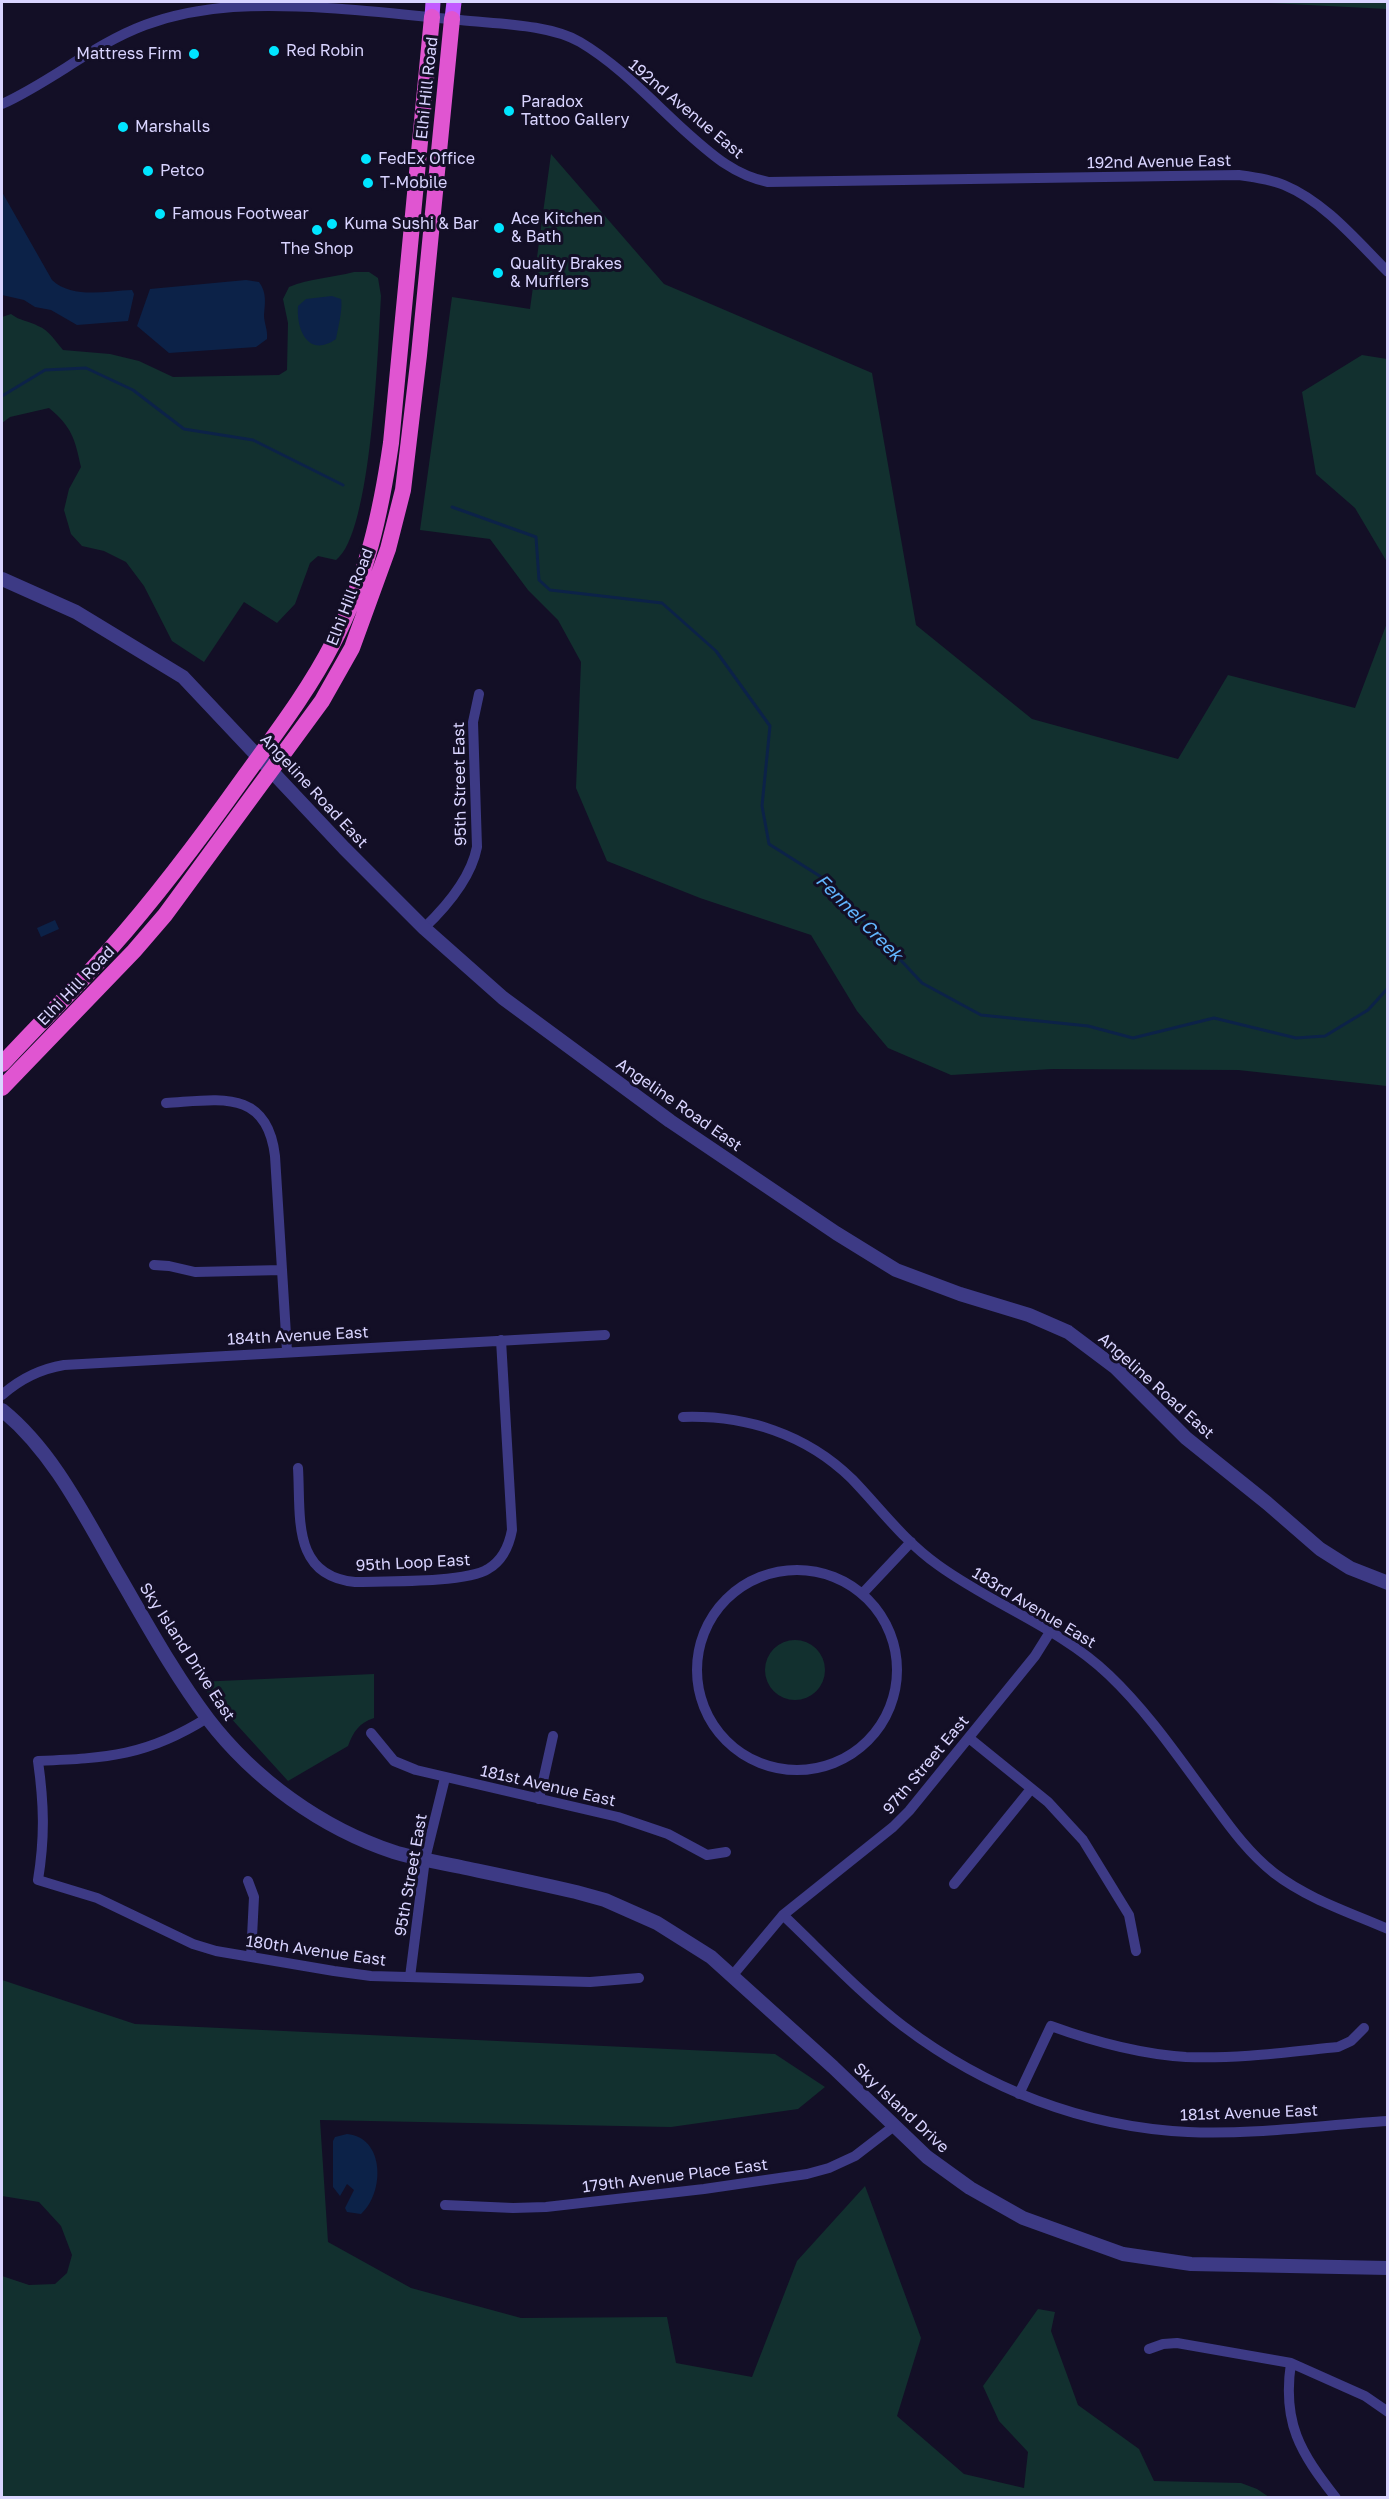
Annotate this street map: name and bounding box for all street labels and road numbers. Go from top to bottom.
street label: Elhi Hill Road [412,36,442,140]
street label: 192nd Avenue East [625,55,747,163]
street label: 192nd Avenue East [1087,151,1231,173]
street label: Elhi Hill Road [323,546,377,648]
street label: 95th Street East [449,722,471,846]
street label: Angeline Road East [256,730,372,852]
street label: Elhi Hill Road [33,942,119,1030]
street label: Angeline Road East [612,1054,746,1156]
street label: 184th Avenue East [227,1323,369,1349]
street label: Angeline Road East [1094,1329,1218,1443]
street label: 95th Loop East [355,1550,471,1576]
street label: 183rd Avenue East [969,1564,1099,1652]
street label: Sky Island Drive East [135,1579,239,1725]
street label: 97th Street East [879,1712,973,1818]
street label: 181st Avenue East [479,1761,617,1811]
street label: 95th Street East [391,1812,431,1938]
street label: 180th Avenue East [245,1932,387,1970]
street label: Sky Island Drive [849,2059,953,2157]
street label: 181st Avenue East [1180,2101,1318,2125]
street label: 179th Avenue Place East [581,2155,769,2197]

